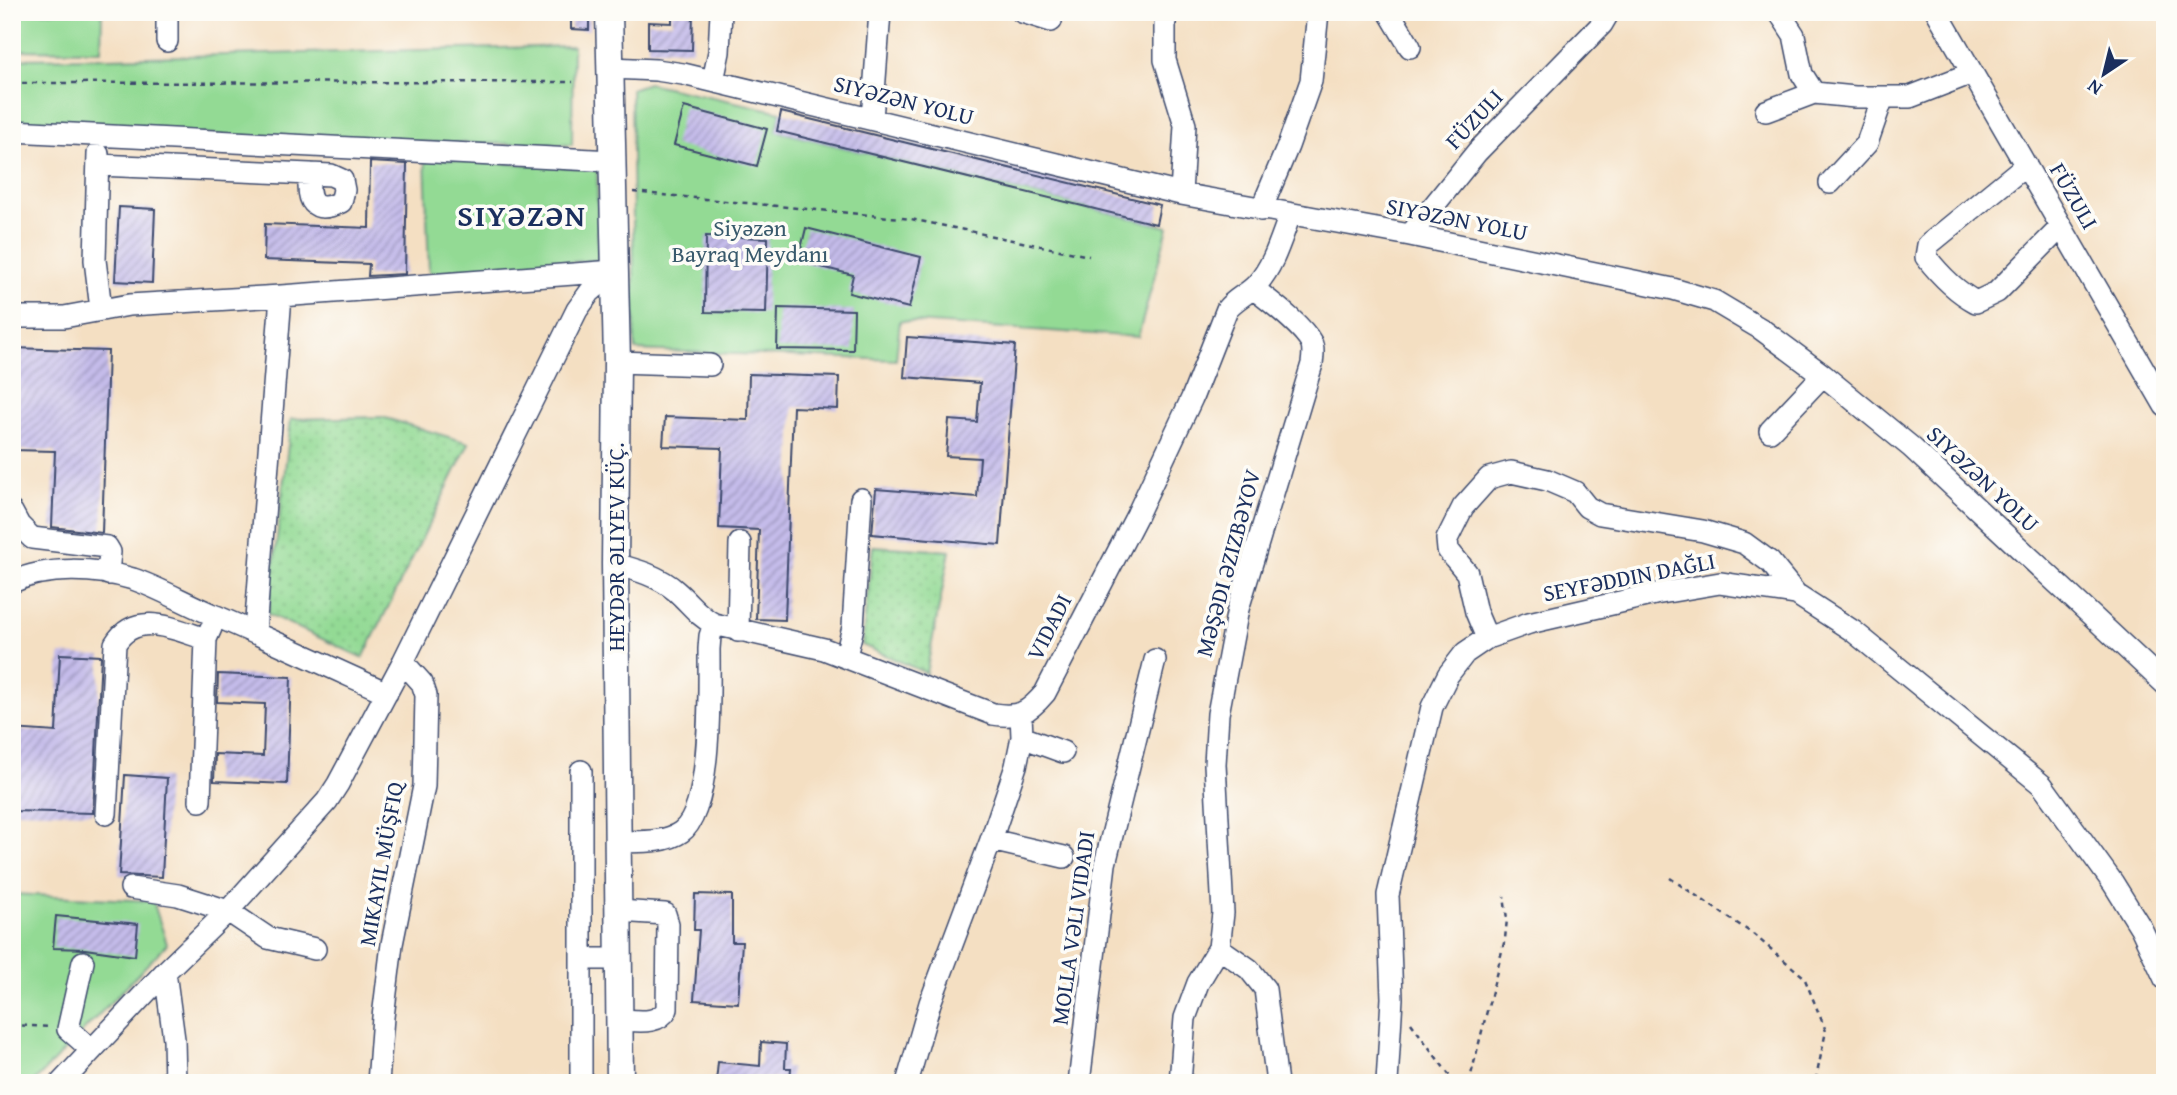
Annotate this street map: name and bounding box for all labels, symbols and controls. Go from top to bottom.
north arrow [2068,38,2138,108]
street label: SIYƏZƏN YOLU [831,66,978,133]
text: N [2081,73,2107,103]
street label: FÜZULI [1437,81,1510,156]
street label: FÜZULI [2042,156,2107,235]
street label: SIYƏZƏN YOLU [1384,189,1531,248]
district label: SIYƏZƏN [457,193,587,237]
park label: Siyəzən Bayraq Meydanı [672,211,828,270]
street label: SIYƏZƏN YOLU [1920,418,2047,540]
street label: HEYDƏR ƏLIYEV KÜÇ. [599,442,632,652]
street label: MƏŞƏDI ƏZIZBƏYOV [1187,465,1268,660]
street label: SEYFƏDDIN DAĞLI [1540,544,1718,609]
street label: VIDADI [1018,588,1079,666]
street label: MIKAYIL MÜŞFIQ [350,778,411,949]
street label: MOLLA VƏLI VIDADI [1043,829,1102,1027]

